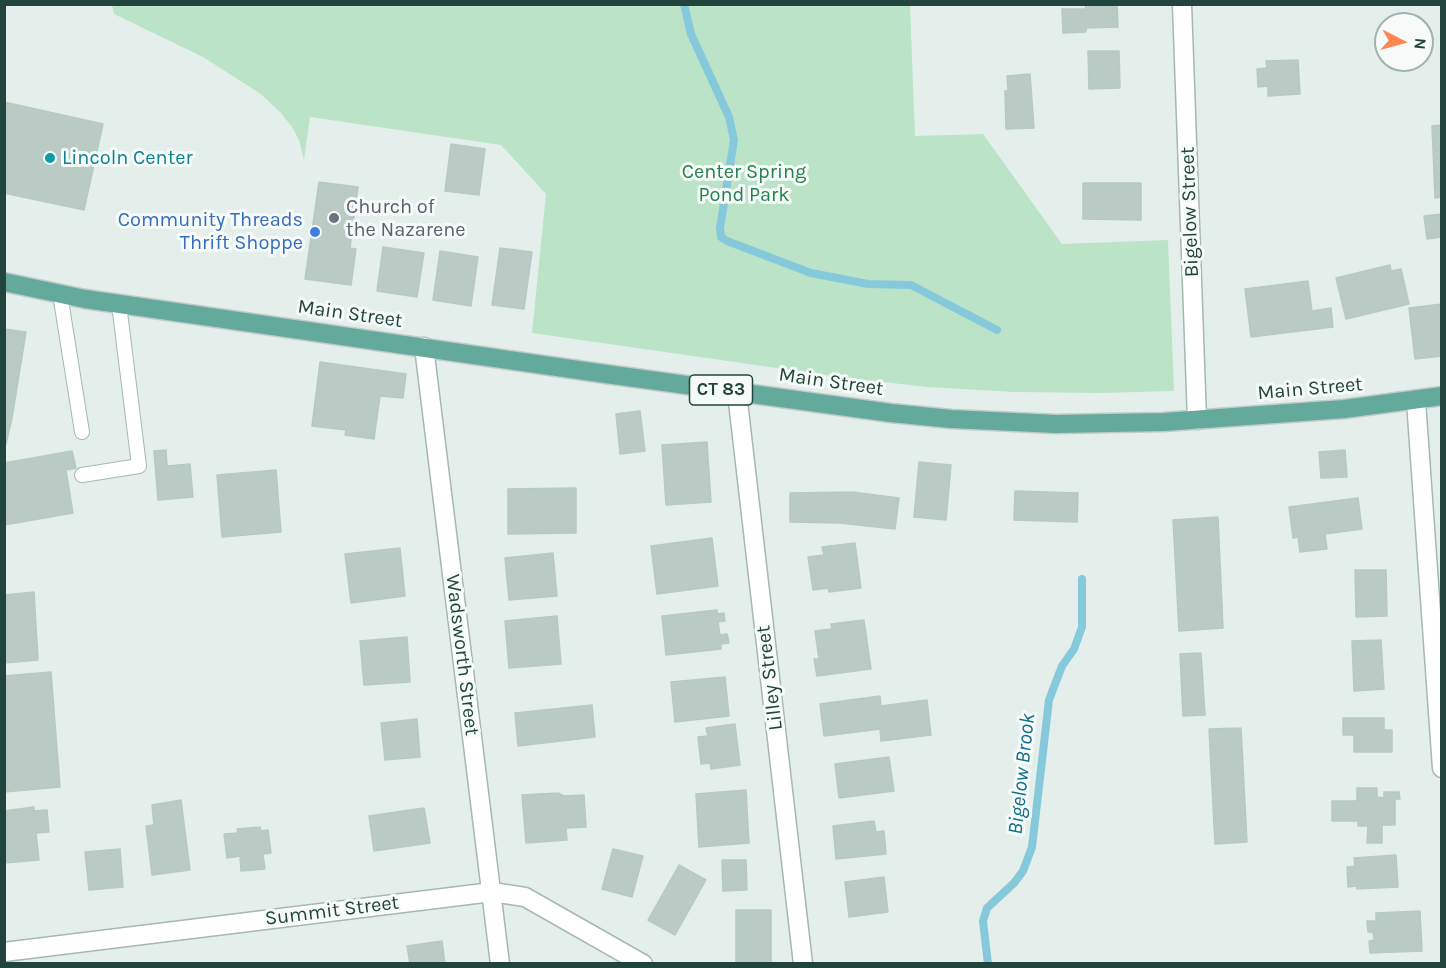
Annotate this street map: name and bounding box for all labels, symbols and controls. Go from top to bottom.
north arrow [1374,12,1434,72]
text: N [1410,37,1430,50]
place label: Lincoln Center [62,146,193,170]
street label: Bigelow Street [1176,146,1204,278]
marker: Lincoln Center [43,151,57,165]
park label: Center Spring Pond Park [682,160,806,207]
place label: Church of the Nazarene [346,195,466,242]
place label: Community Threads Thrift Shoppe [118,208,303,255]
marker: Church of the Nazarene [327,211,341,225]
marker: Community Threads Thrift Shoppe [308,225,322,239]
street label: Main Street [296,295,404,333]
street label: Main Street [777,363,885,401]
street label: Main Street [1256,372,1364,406]
road number: CT 83 [690,375,752,405]
street label: Wadsworth Street [440,573,484,737]
street label: Lilley Street [752,624,788,732]
water label: Bigelow Brook [1003,712,1041,836]
street label: Summit Street [264,891,400,931]

